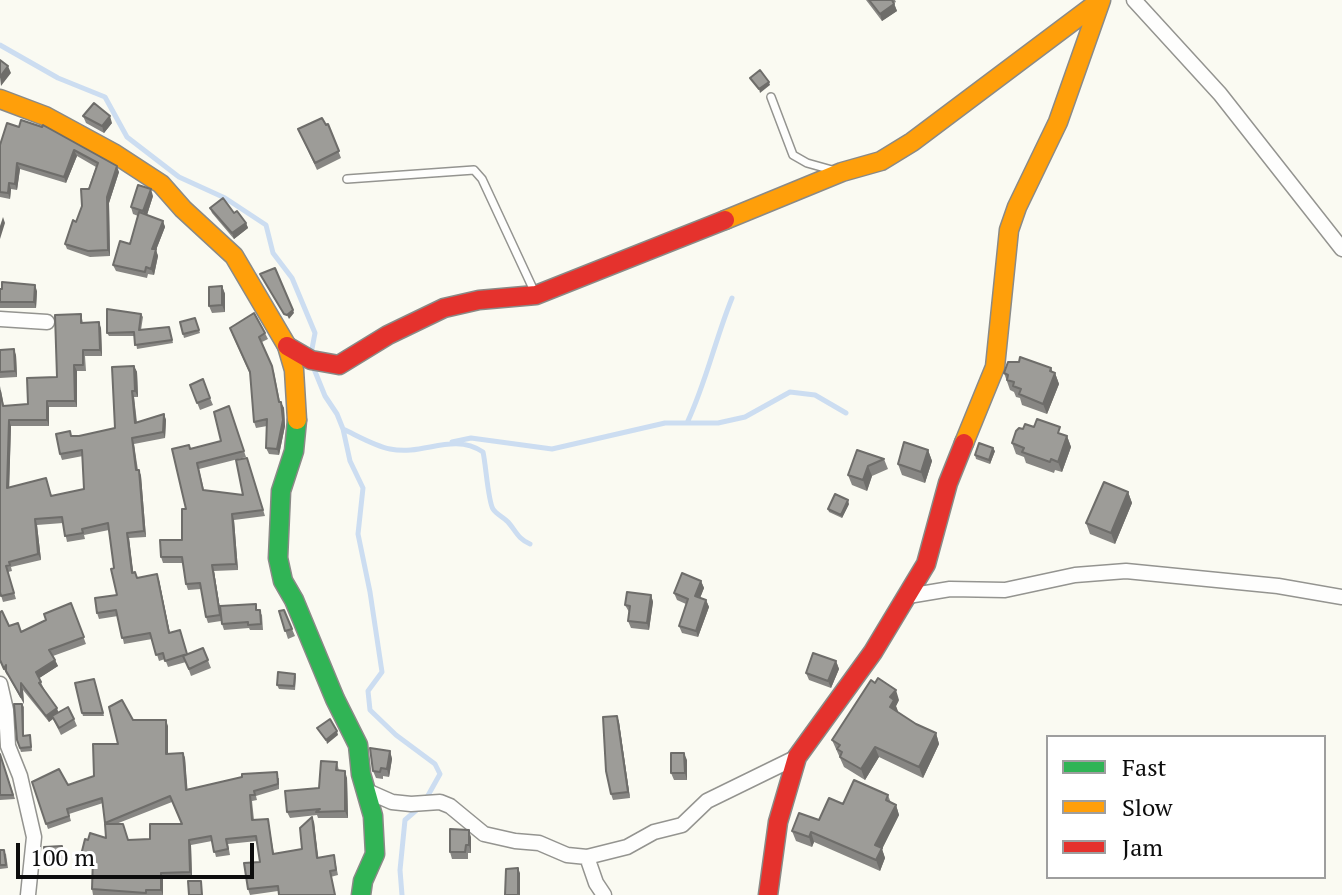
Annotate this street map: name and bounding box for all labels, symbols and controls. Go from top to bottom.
legend [1046,735,1326,879]
text: Fast [1122,751,1166,783]
text: Slow [1122,791,1173,823]
scale bar [20,827,258,877]
text: Jam [1122,831,1163,863]
text: 100 m [30,841,95,873]

